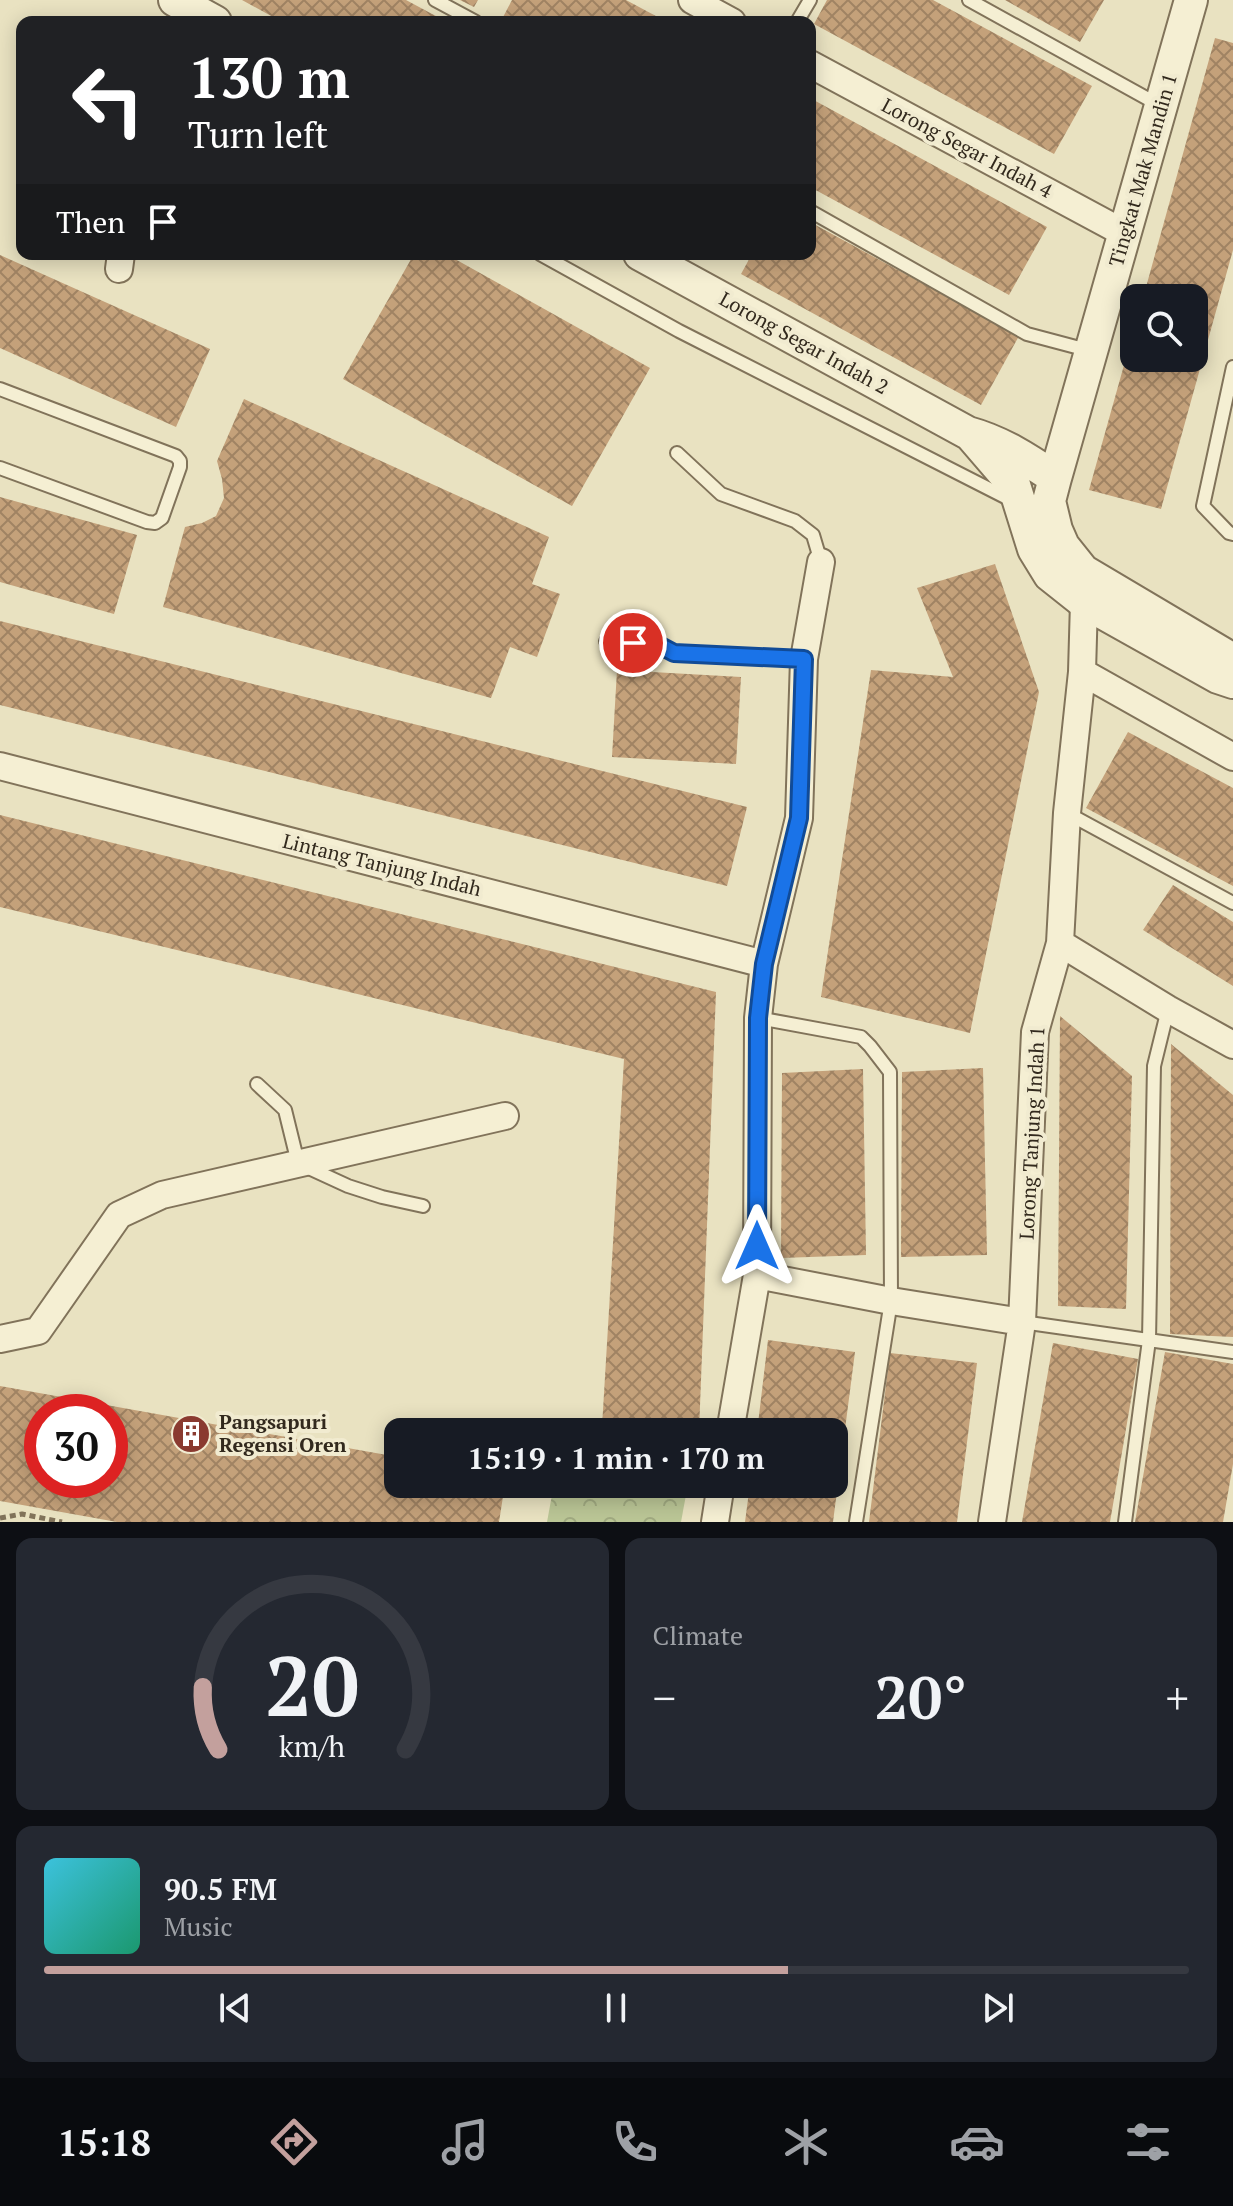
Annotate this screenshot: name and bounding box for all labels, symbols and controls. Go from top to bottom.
text: 130 m [188,40,350,114]
icon: left [56,48,160,152]
street label: Tingkat Mak Mandin 1 [1102,70,1183,270]
street label: Lorong Segar Indah 4 [877,91,1057,204]
text: Turn left [188,111,328,158]
icon: arrive [141,200,185,244]
text: Then [56,202,125,242]
map controls [1120,284,1208,372]
button: search [1120,284,1208,372]
street label: Lorong Segar Indah 2 [715,285,894,400]
pin [599,609,667,677]
icon: arrive [611,621,655,665]
street label: Lintang Tanjung Indah [280,827,485,902]
street label: Lorong Tanjung Indah 1 [1012,1026,1051,1240]
position arrow [715,1204,799,1288]
speed limit sign: 30 [24,1394,128,1498]
place label: Pangsapuri Regensi Oren [219,1408,347,1458]
building icon: Pangsapuri Regensi Oren [170,1413,212,1455]
text: 15:19 · 1 min · 170 m [468,1438,764,1478]
text: Climate [653,1618,743,1652]
text: 20 [265,1630,359,1740]
text: 20° [874,1657,967,1736]
text: − [653,1668,676,1727]
text: + [1166,1668,1189,1727]
text: km/h [279,1727,345,1765]
text: 90.5 FM [164,1869,277,1909]
text: Music [164,1909,233,1943]
icon: previous [213,1986,257,2030]
icon: pause [594,1986,638,2030]
icon: next [976,1986,1020,2030]
icon: directions [266,2114,322,2170]
icon: music [437,2114,493,2170]
icon: phone [607,2114,663,2170]
icon: climate [778,2114,834,2170]
icon: car [949,2114,1005,2170]
icon: filters [1120,2114,1176,2170]
text: 15:18 [57,2119,151,2166]

